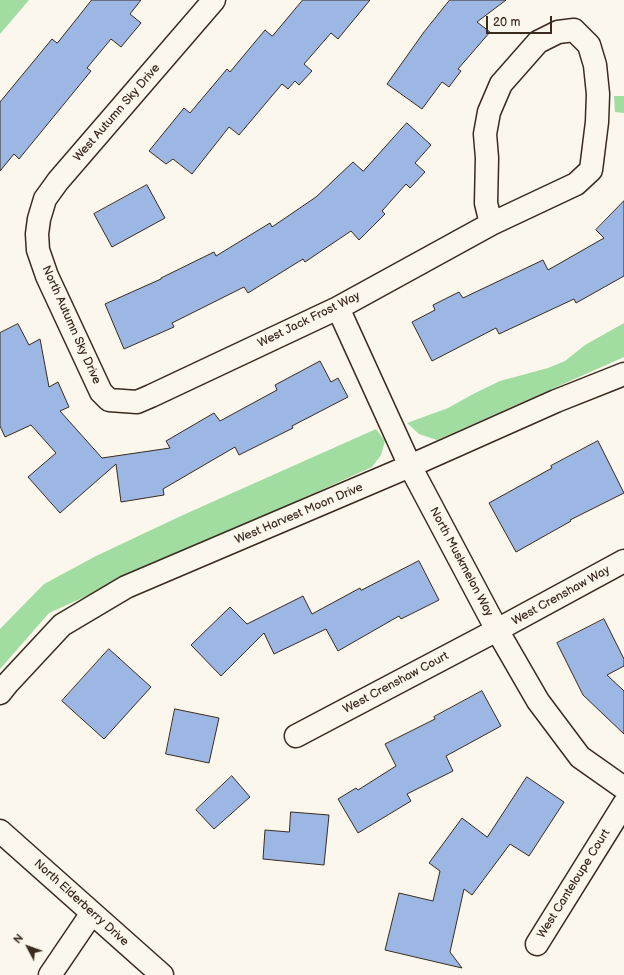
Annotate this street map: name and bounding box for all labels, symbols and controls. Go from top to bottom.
scale bar [488,8,554,34]
text: 20 m [493,15,520,30]
street label: West Autumn Sky Drive [71,61,163,165]
street label: North Autumn Sky Drive [38,263,104,387]
street label: West Jack Frost Way [256,289,362,351]
street label: West Harvest Moon Drive [233,480,365,548]
street label: North Muskmelon Way [426,505,496,619]
street label: West Crenshaw Way [509,563,613,629]
street label: West Crenshaw Court [341,649,451,717]
street label: West Canteloupe Court [534,827,614,941]
street label: North Elderberry Drive [31,857,131,949]
north arrow [8,927,48,967]
text: N [11,931,26,946]

